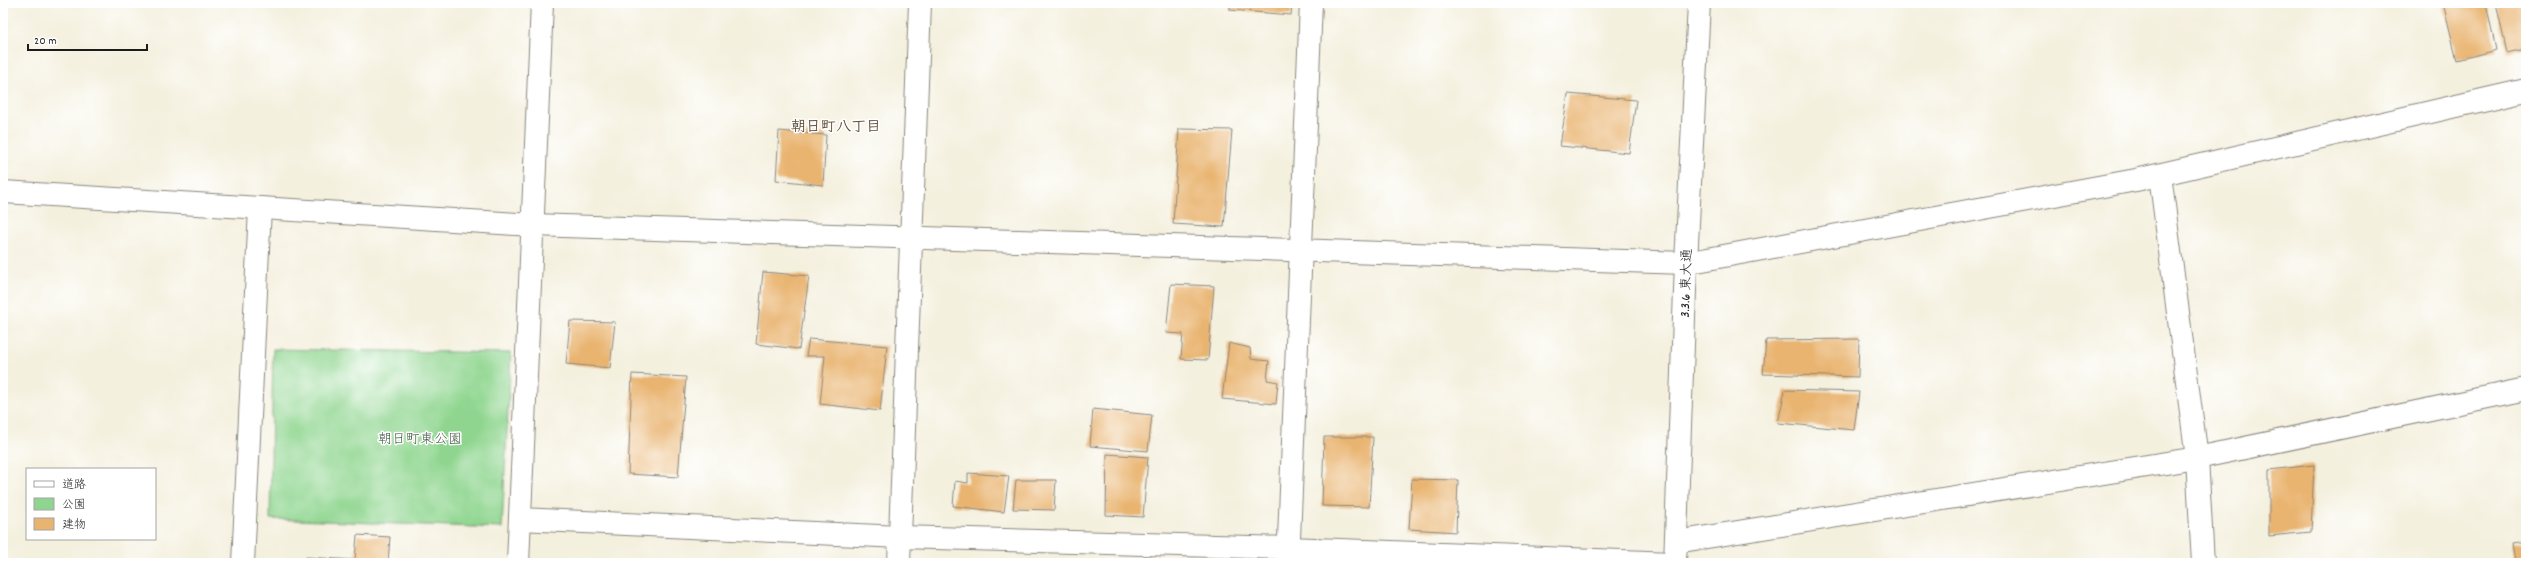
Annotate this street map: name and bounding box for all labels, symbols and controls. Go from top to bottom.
scale bar [28,26,147,52]
text: 20 m [34,33,57,50]
district label: 朝日町八丁目 [791,117,881,139]
street label: 3.3.6 東大通 [1676,248,1698,318]
park label: 朝日町東公園 [378,430,462,450]
legend [26,468,156,540]
text: 道路 [62,477,86,494]
text: 公園 [62,497,86,514]
text: 建物 [62,517,86,534]

